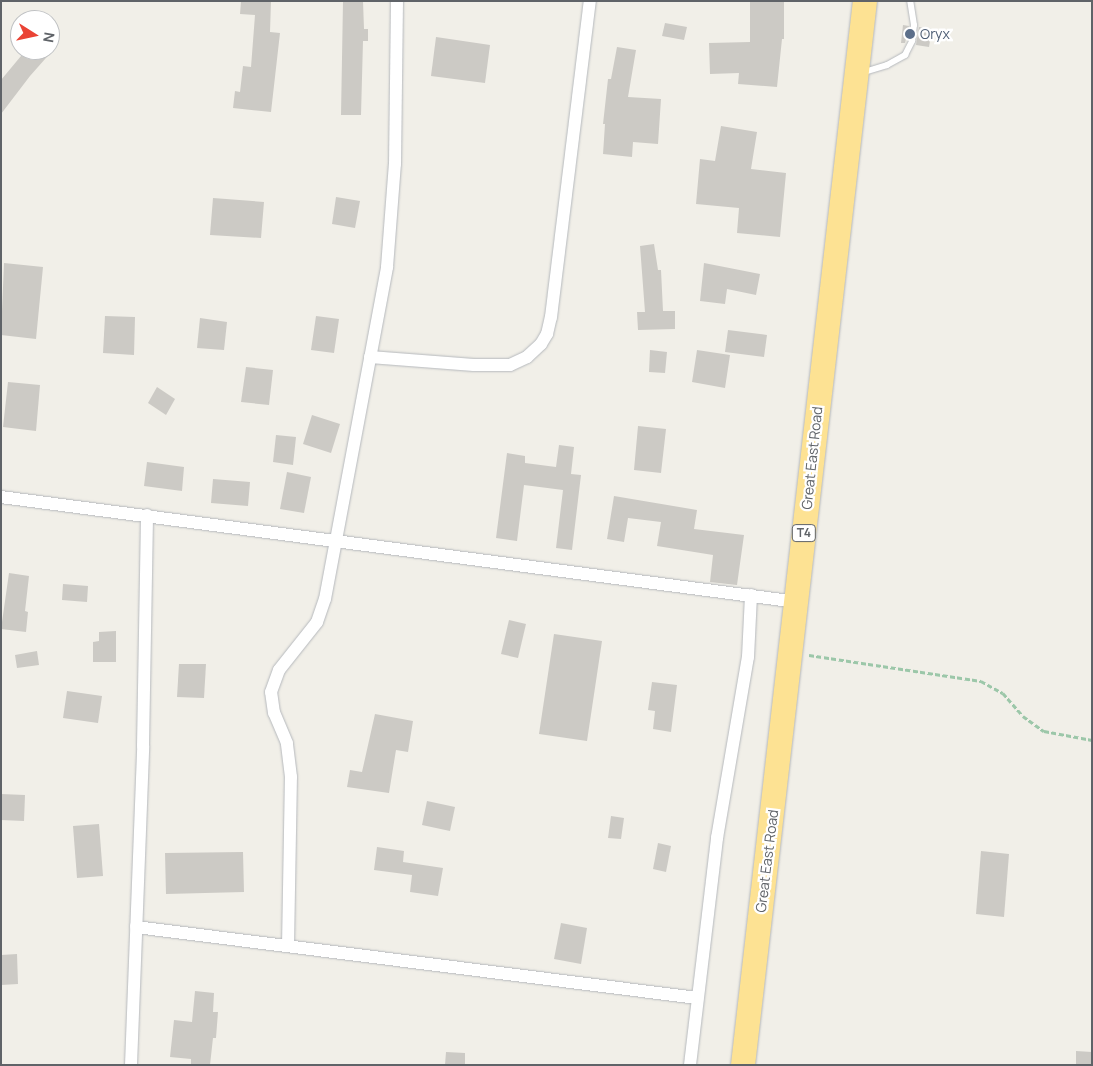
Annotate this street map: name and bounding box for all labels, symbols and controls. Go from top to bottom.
north arrow [10,10,60,60]
place label: Oryx [920,26,950,42]
marker: Oryx [904,28,916,40]
text: N [39,31,60,44]
street label: Great East Road [798,406,826,510]
road number: T4 [792,524,816,542]
street label: Great East Road [752,809,782,913]

